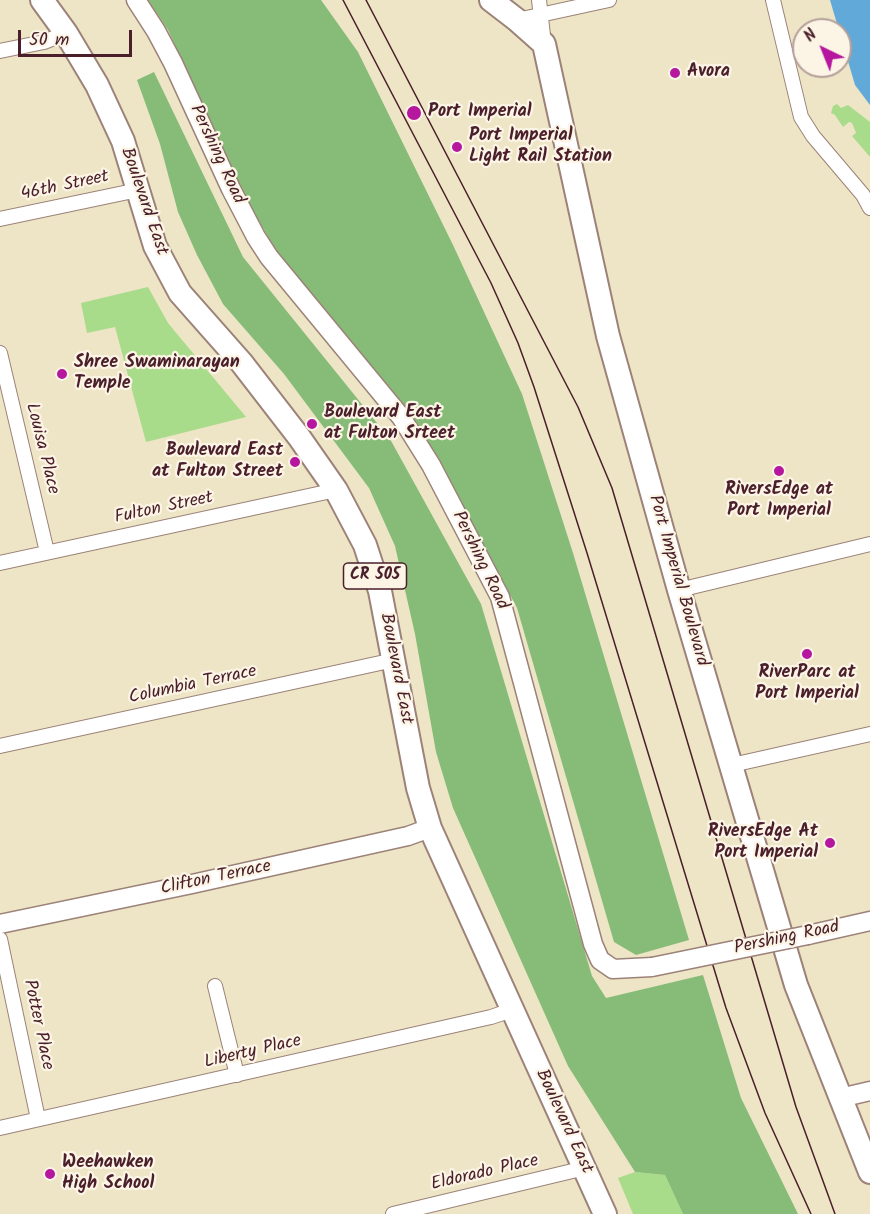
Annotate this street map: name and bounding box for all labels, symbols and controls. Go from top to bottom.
scale bar [21,18,135,56]
north arrow [792,18,852,78]
text: N [799,23,823,49]
text: 50 m [29,26,69,55]
place label: Avora [687,62,730,84]
marker: Avora [668,66,682,80]
street label: Pershing Road [184,102,248,208]
place label: Port Imperial [428,102,532,124]
marker: Port Imperial [405,104,423,122]
place label: Port Imperial Light Rail Station [469,126,612,168]
marker: Port Imperial Light Rail Station [450,140,464,154]
street label: Boulevard East [114,145,172,259]
street label: 46th Street [19,167,111,207]
place label: Shree Swaminarayan Temple [74,353,240,395]
marker: Shree Swaminarayan Temple [55,367,69,381]
street label: Louisa Place [19,401,63,497]
place label: Boulevard East at Fulton Srteet [324,403,455,446]
marker: Boulevard East at Fulton Srteet [305,417,319,431]
place label: Boulevard East at Fulton Street [152,441,283,484]
marker: Boulevard East at Fulton Street [288,455,302,469]
marker: RiversEdge at Port Imperial [772,464,786,478]
place label: RiversEdge at Port Imperial [725,480,833,522]
street label: Fulton Street [113,488,215,530]
street label: Port Imperial Boulevard [642,493,712,669]
street label: Pershing Road [446,508,512,614]
road number: CR 505 [344,563,406,589]
street label: Boulevard East [374,612,416,726]
marker: RiverParc at Port Imperial [800,647,814,661]
street label: Columbia Terrace [127,662,259,710]
place label: RiverParc at Port Imperial [755,663,859,706]
place label: RiversEdge At Port Imperial [708,822,818,864]
marker: RiversEdge At Port Imperial [823,836,837,850]
street label: Clifton Terrace [159,857,273,901]
street label: Pershing Road [732,917,842,961]
street label: Potter Place [17,978,57,1072]
street label: Liberty Place [202,1031,304,1075]
street label: Boulevard East [529,1066,597,1178]
street label: Eldorado Place [429,1151,541,1197]
place label: Weehawken High School [62,1153,154,1196]
marker: Weehawken High School [43,1167,57,1181]

